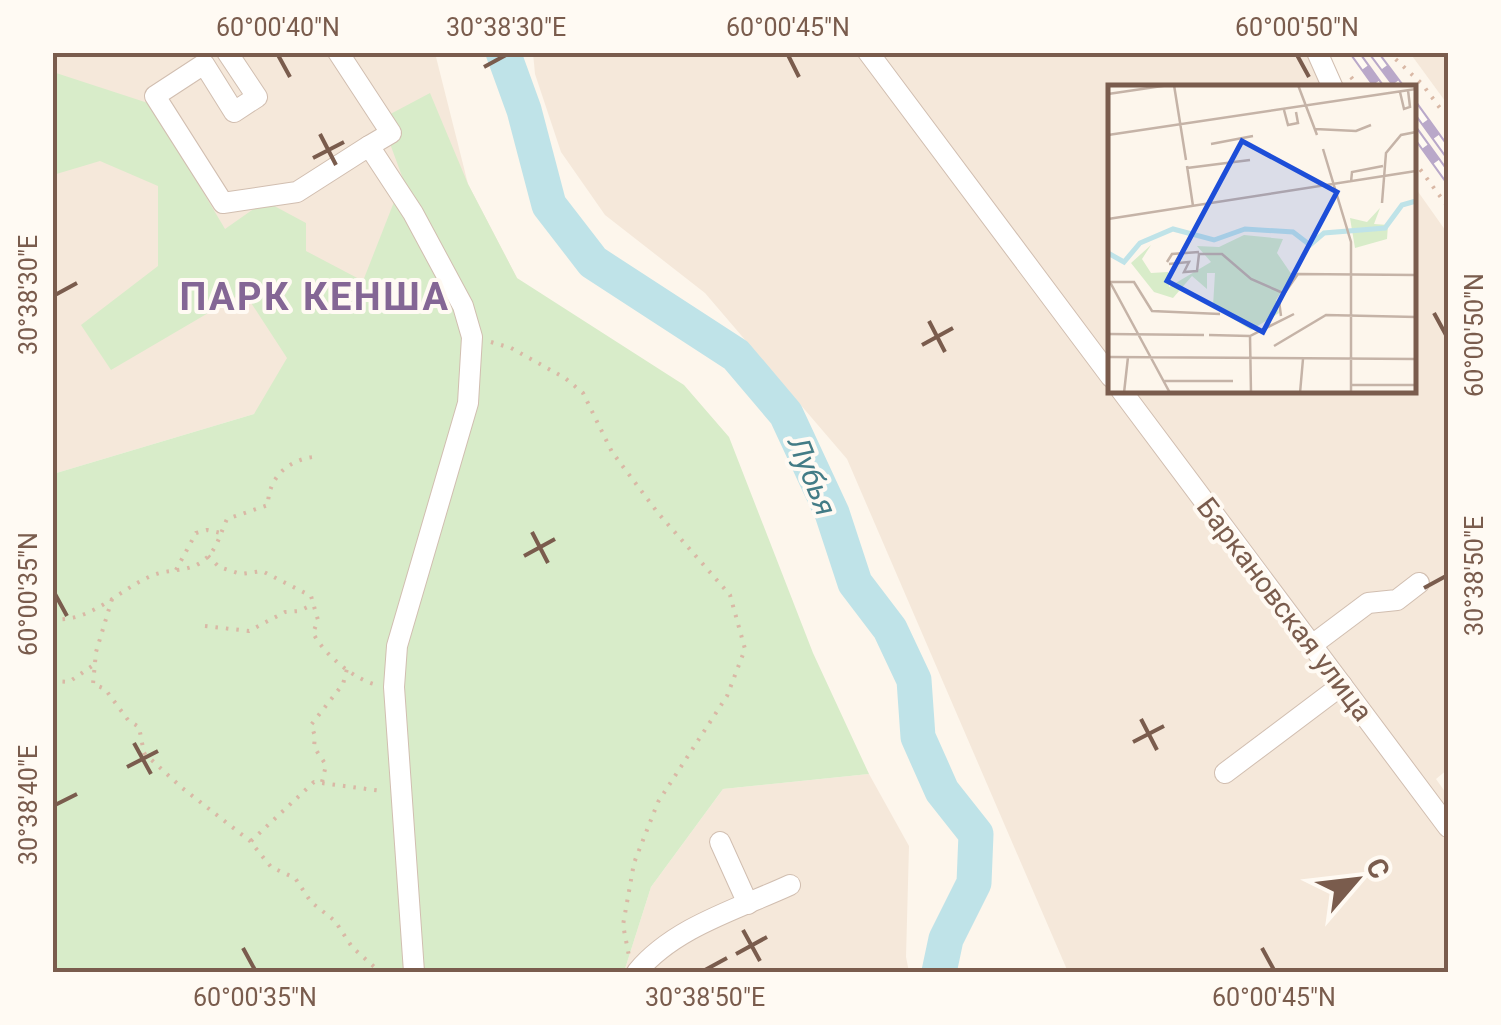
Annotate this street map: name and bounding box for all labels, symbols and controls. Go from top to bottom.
text: 60°00'40"N [216,13,340,42]
text: 30°38'30"E [446,13,566,42]
text: 60°00'45"N [726,13,850,42]
text: 60°00'50"N [1235,13,1359,42]
inset map [1108,85,1416,392]
text: 30°38'30"E [14,235,43,355]
text: 60°00'50"N [1460,273,1489,397]
district label: ПАРК КЕНША [180,275,450,319]
water label: Лубья [781,430,844,520]
street label: Баркановская улица [1190,491,1379,728]
text: 30°38'50"E [1460,516,1489,636]
text: 60°00'35"N [14,532,43,656]
text: 30°38'40"E [14,745,43,865]
north arrow [1306,830,1406,930]
text: С [1359,853,1397,884]
text: 60°00'35"N [193,983,317,1012]
text: 30°38'50"E [645,983,765,1012]
text: 60°00'45"N [1212,983,1336,1012]

